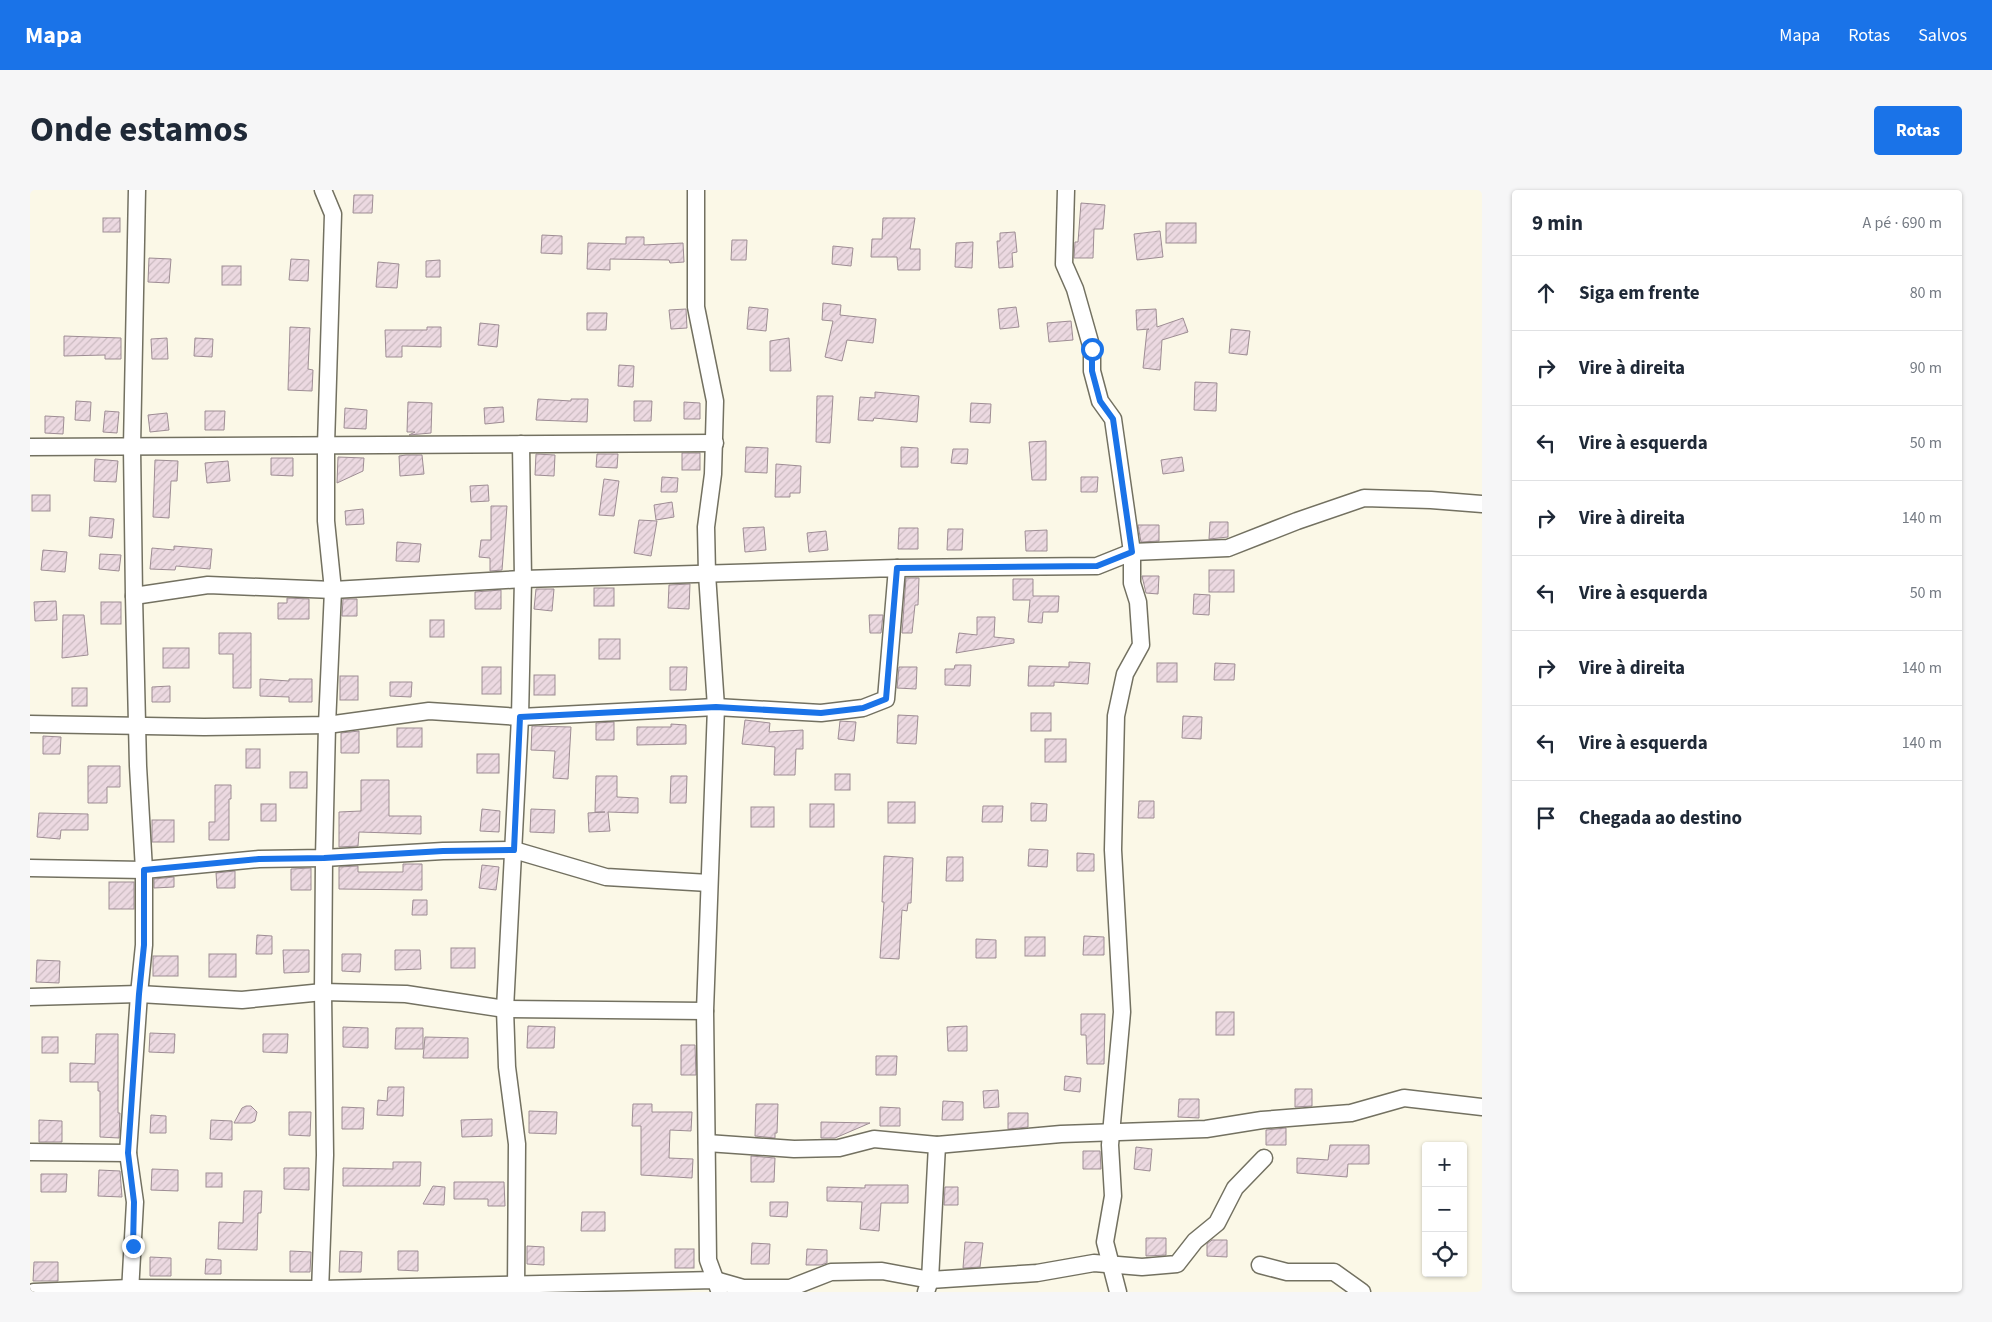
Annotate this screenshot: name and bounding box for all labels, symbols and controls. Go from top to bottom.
text: Mapa [25,18,82,53]
text: Mapa [1779,23,1820,48]
text: Rotas [1848,23,1890,48]
text: Salvos [1918,23,1967,48]
text: Onde estamos [30,105,248,155]
button: Rotas [1874,106,1962,155]
text: 9 min [1532,208,1583,238]
text: A pé · 690 m [1863,212,1942,234]
icon: ahead [1532,279,1560,307]
text: Siga em frente [1579,280,1700,307]
text: 80 m [1910,282,1942,304]
route start [1081,338,1104,361]
icon: right [1532,354,1560,382]
text: Vire à direita [1579,355,1685,382]
text: 90 m [1910,357,1942,379]
icon: left [1532,429,1560,457]
text: Vire à esquerda [1579,430,1708,457]
text: 50 m [1910,432,1942,454]
icon: right [1532,504,1560,532]
text: Vire à direita [1579,505,1685,532]
text: 140 m [1902,507,1942,529]
icon: left [1532,579,1560,607]
text: Vire à esquerda [1579,580,1708,607]
text: 50 m [1910,582,1942,604]
icon: right [1532,654,1560,682]
text: Vire à direita [1579,655,1685,682]
text: 140 m [1902,657,1942,679]
icon: left [1532,729,1560,757]
text: Vire à esquerda [1579,730,1708,757]
text: 140 m [1902,732,1942,754]
icon: arrive [1532,804,1560,832]
text: Chegada ao destino [1579,805,1742,832]
map controls [1422,1142,1467,1277]
button: + [1422,1142,1467,1187]
button: − [1422,1187,1467,1232]
button: locate [1422,1232,1467,1277]
route end [122,1235,145,1258]

